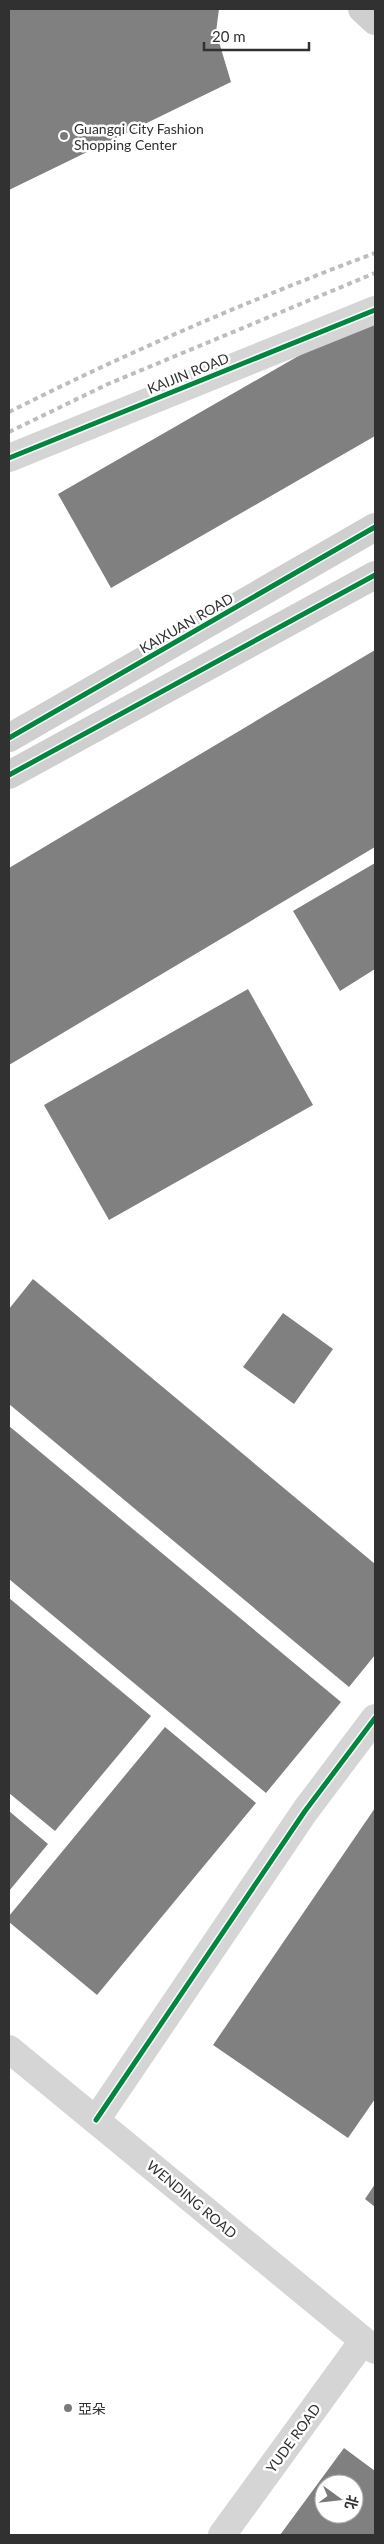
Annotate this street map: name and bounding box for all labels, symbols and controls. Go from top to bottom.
scale bar [204,20,309,52]
text: 20 m [212,27,246,45]
place label: Guangqi City Fashion Shopping Center [74,120,204,153]
marker: Guangqi City Fashion Shopping Center [58,130,70,142]
street label: KAIJIN ROAD [145,349,231,397]
street label: KAIXUAN ROAD [136,589,236,657]
street label: WENDING ROAD [144,2156,240,2242]
place label: 亞朵 [78,2400,106,2417]
street label: YUDE ROAD [262,2400,324,2476]
marker: 亞朵 [62,2402,74,2414]
north arrow [314,2474,364,2524]
text: 北 [342,2494,362,2511]

